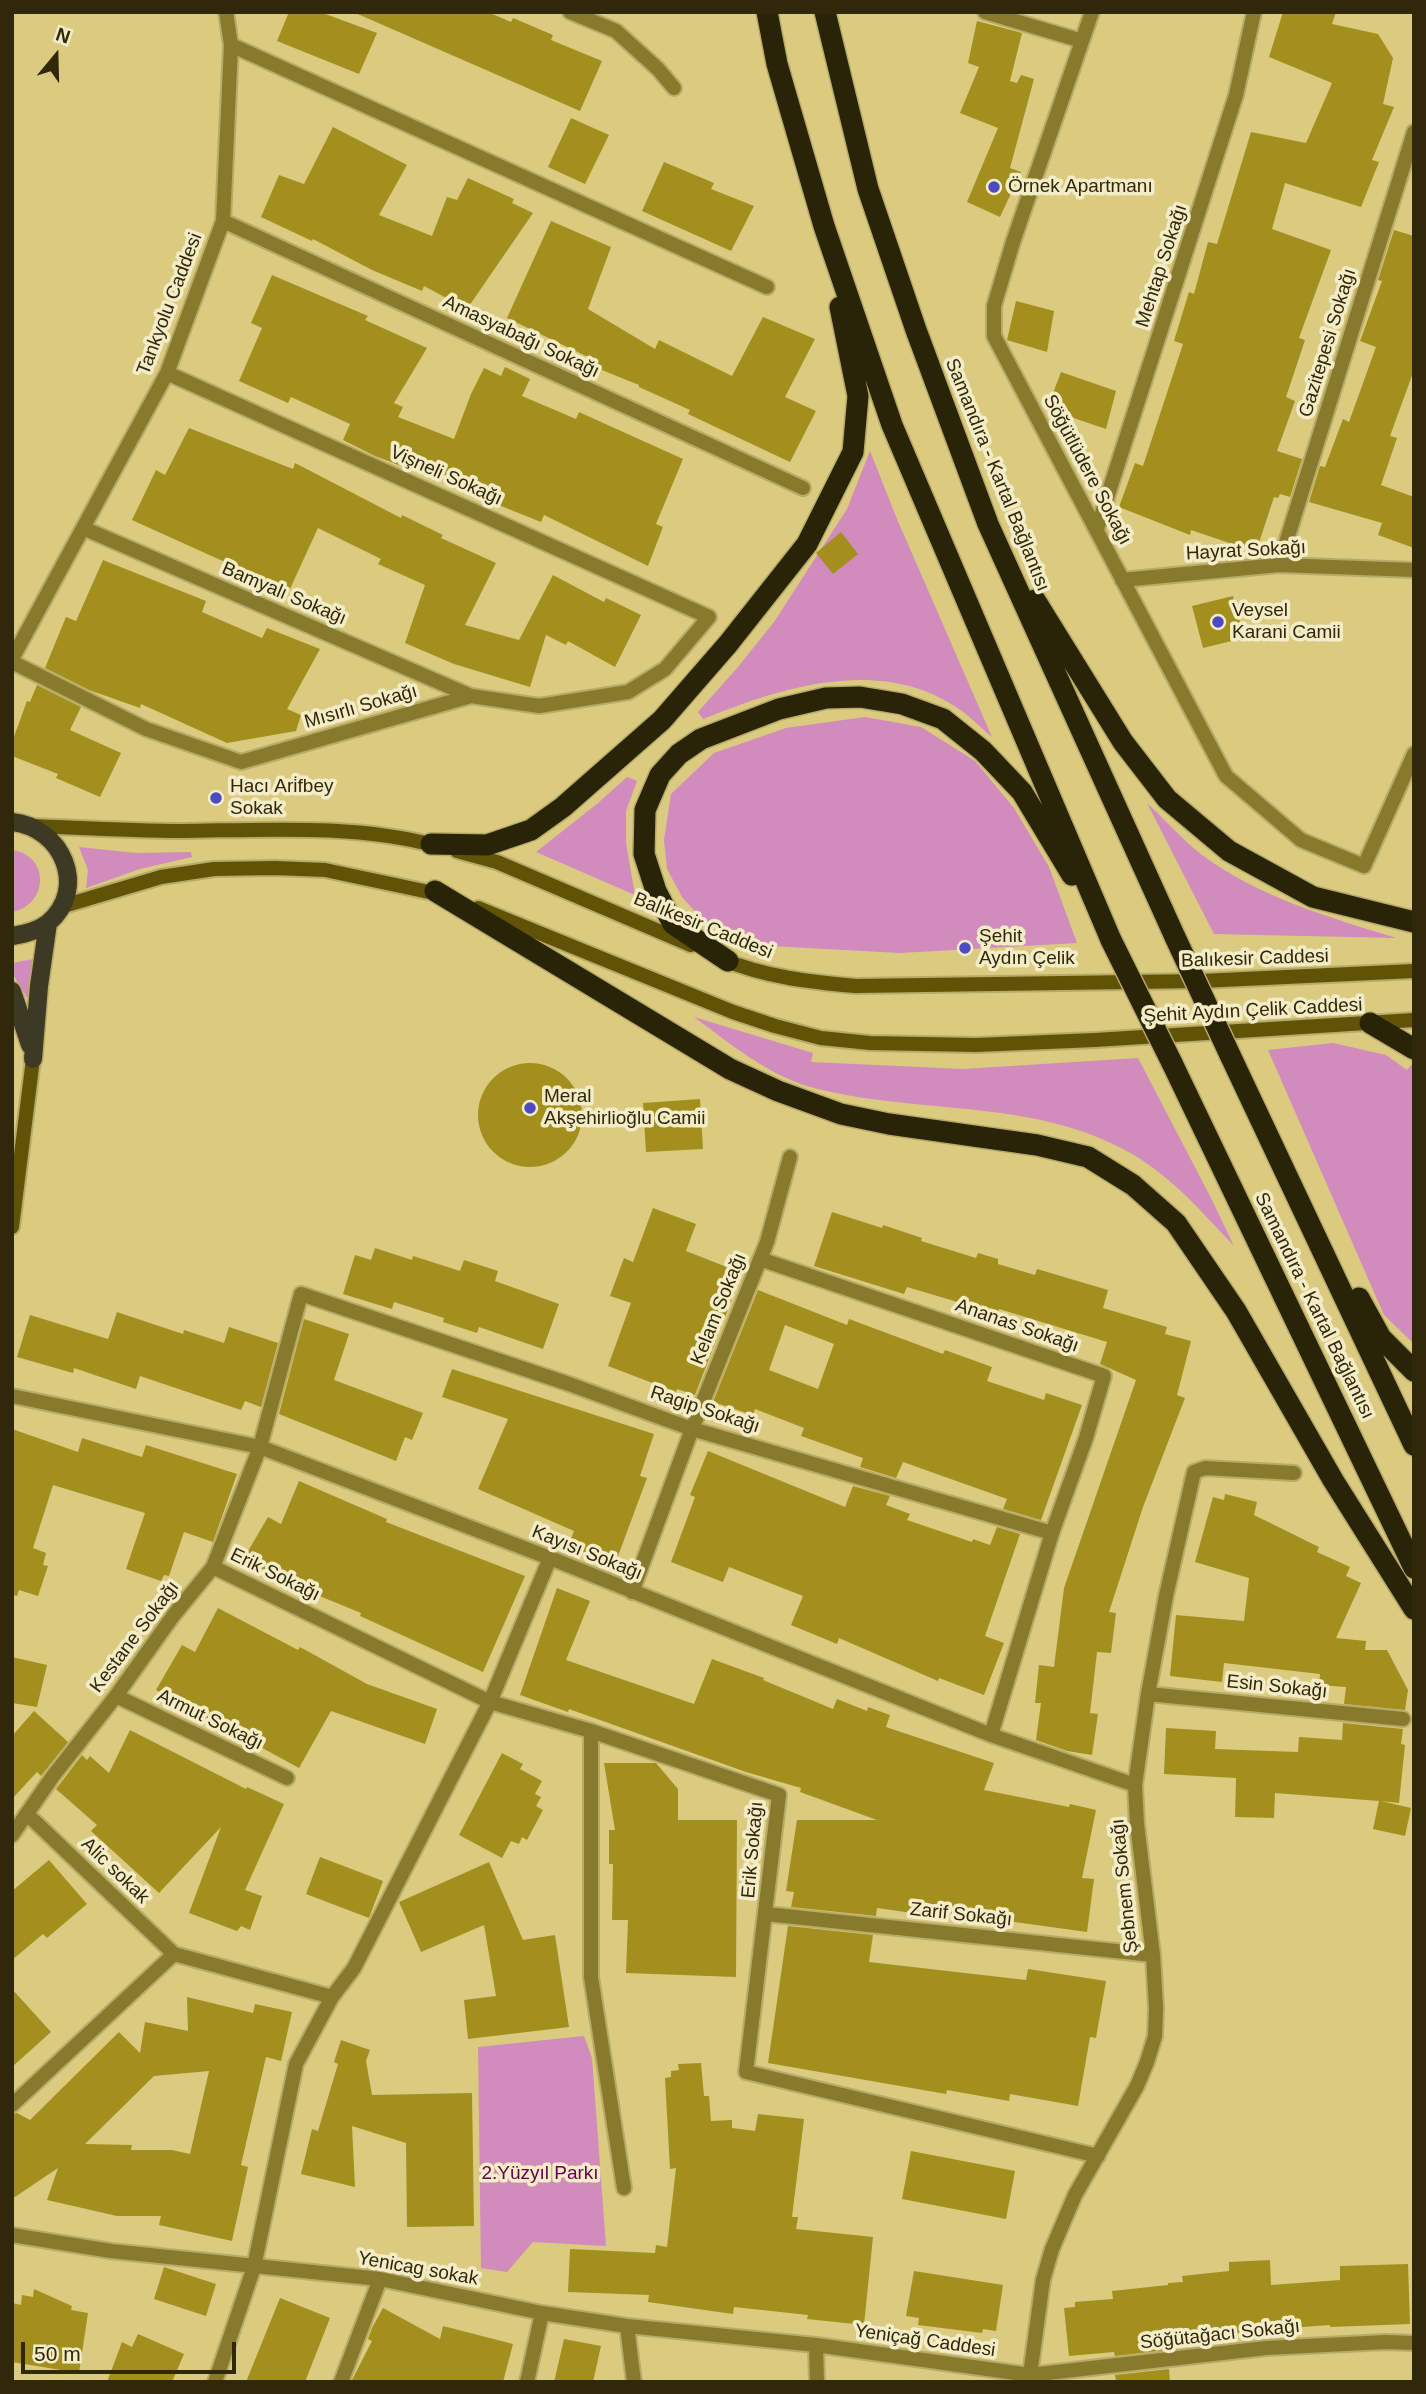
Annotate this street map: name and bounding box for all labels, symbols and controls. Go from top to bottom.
north arrow [21,21,91,91]
text: N [53,24,73,48]
place label: Örnek Apartmanı [1008,176,1153,198]
marker: Örnek Apartmanı [986,179,1002,195]
street label: Mehtap Sokağı [1131,202,1193,330]
street label: Tankyolu Caddesi [132,230,208,378]
street label: Gazitepesi Sokağı [1295,266,1361,420]
street label: Amasyabağı Sokağı [439,291,603,383]
street label: Samandıra - Kartal Bağlantısı [940,355,1054,595]
street label: Söğütlüdere Sokağı [1038,391,1136,549]
street label: Vişneli Sokağı [387,441,505,511]
street label: Hayrat Sokağı [1185,536,1307,566]
street label: Bamyalı Sokağı [218,558,350,630]
place label: Veysel Karani Camii [1232,600,1341,644]
marker: Veysel Karani Camii [1210,614,1226,630]
street label: Mısırlı Sokağı [302,680,420,734]
place label: Hacı Ari̇fbey Sokak [230,776,333,820]
marker: Hacı Ari̇fbey Sokak [208,790,224,806]
street label: Balıkesir Caddesi [630,888,776,964]
place label: Şehit Aydın Çelik [979,926,1075,970]
marker: Şehit Aydın Çelik [957,940,973,956]
street label: Balıkesir Caddesi [1181,945,1329,973]
street label: Şehit Aydın Çelik Caddesi [1143,994,1363,1028]
place label: Meral Akşehirlioğlu Camii [544,1086,706,1130]
marker: Meral Akşehirlioğlu Camii [522,1100,538,1116]
street label: Samandıra - Kartal Bağlantısı [1249,1189,1379,1423]
street label: Kelam Sokağı [686,1250,752,1368]
street label: Ananas Sokağı [952,1294,1082,1358]
street label: Ragip Sokağı [647,1382,763,1438]
street label: Kayısı Sokağı [528,1520,646,1586]
street label: Erik Sokağı [226,1543,324,1607]
street label: Kestane Sokağı [86,1577,184,1697]
street label: Esin Sokağı [1225,1670,1329,1704]
street label: Armut Sokağı [153,1685,267,1755]
street label: Erik Sokağı [737,1801,769,1899]
street label: Şebnem Sokağı [1107,1818,1143,1954]
street label: Alic sokak [76,1833,154,1909]
street label: Zarif Sokağı [909,1898,1013,1932]
park label: 2.Yüzyıl Parkı [481,2163,599,2185]
street label: Yenicag sokak [356,2247,480,2291]
street label: Söğütağacı Sokağı [1139,2315,1301,2355]
street label: Yeniçağ Caddesi [853,2320,997,2362]
scale bar [24,2328,240,2372]
text: 50 m [34,2342,81,2365]

